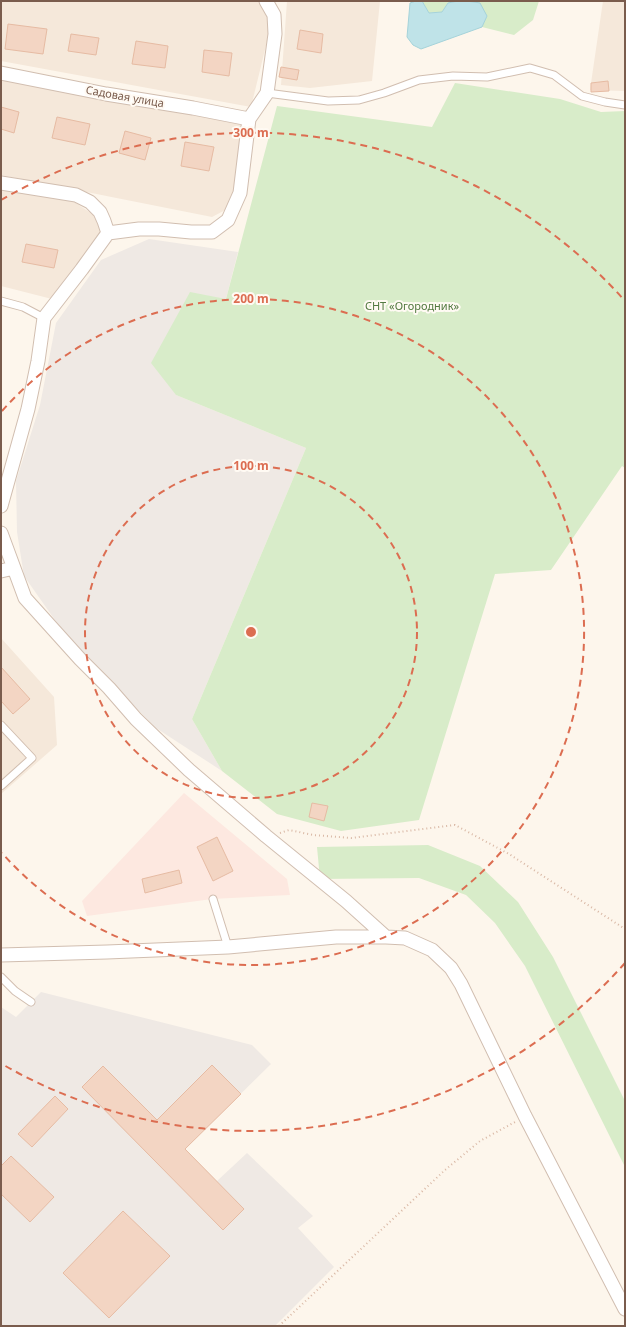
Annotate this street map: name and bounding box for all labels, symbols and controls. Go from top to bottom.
street label: Садовая улица [85,82,165,110]
text: 300 m [233,124,269,141]
text: 200 m [233,290,269,307]
park label: СНТ «Огородник» [365,298,460,313]
text: 100 m [233,457,269,474]
centre of rings [244,625,258,639]

